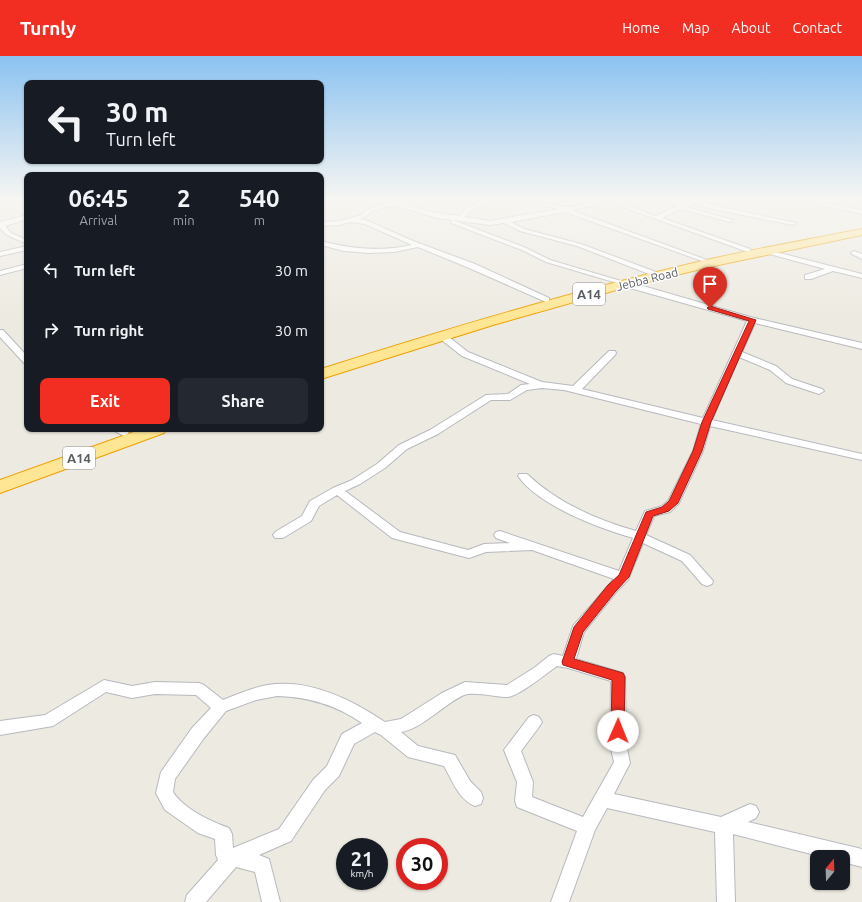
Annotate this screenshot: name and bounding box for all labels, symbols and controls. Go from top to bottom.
text: Turnly [20,17,76,39]
text: Home [622,20,660,36]
text: Map [682,20,710,36]
text: About [732,20,771,36]
text: Contact [793,20,842,36]
icon: left [40,96,92,148]
text: 30 m [106,96,168,127]
text: Turn left [106,129,176,149]
text: 06:45 [68,185,128,212]
text: 2 [177,185,190,212]
text: 540 [239,185,280,212]
text: Arrival [79,213,117,227]
text: min [173,213,195,227]
text: m [254,213,265,227]
icon: left [40,259,62,281]
text: Turn left [74,262,135,279]
text: 30 m [275,262,308,279]
street label: Jebba Road [615,265,679,293]
pin [693,267,727,308]
icon: arrive [699,273,721,295]
road number: A14 [573,283,605,305]
icon: right [40,319,62,341]
text: Turn right [74,322,144,339]
text: 30 m [275,322,308,339]
button: Exit [40,378,170,424]
button: Share [178,378,308,424]
road number: A14 [63,447,95,469]
position arrow [597,710,639,752]
speed limit sign: 30 [396,838,448,890]
text: 21 [351,847,373,870]
north arrow [810,850,850,890]
map controls [810,850,850,890]
text: km/h [350,868,374,879]

